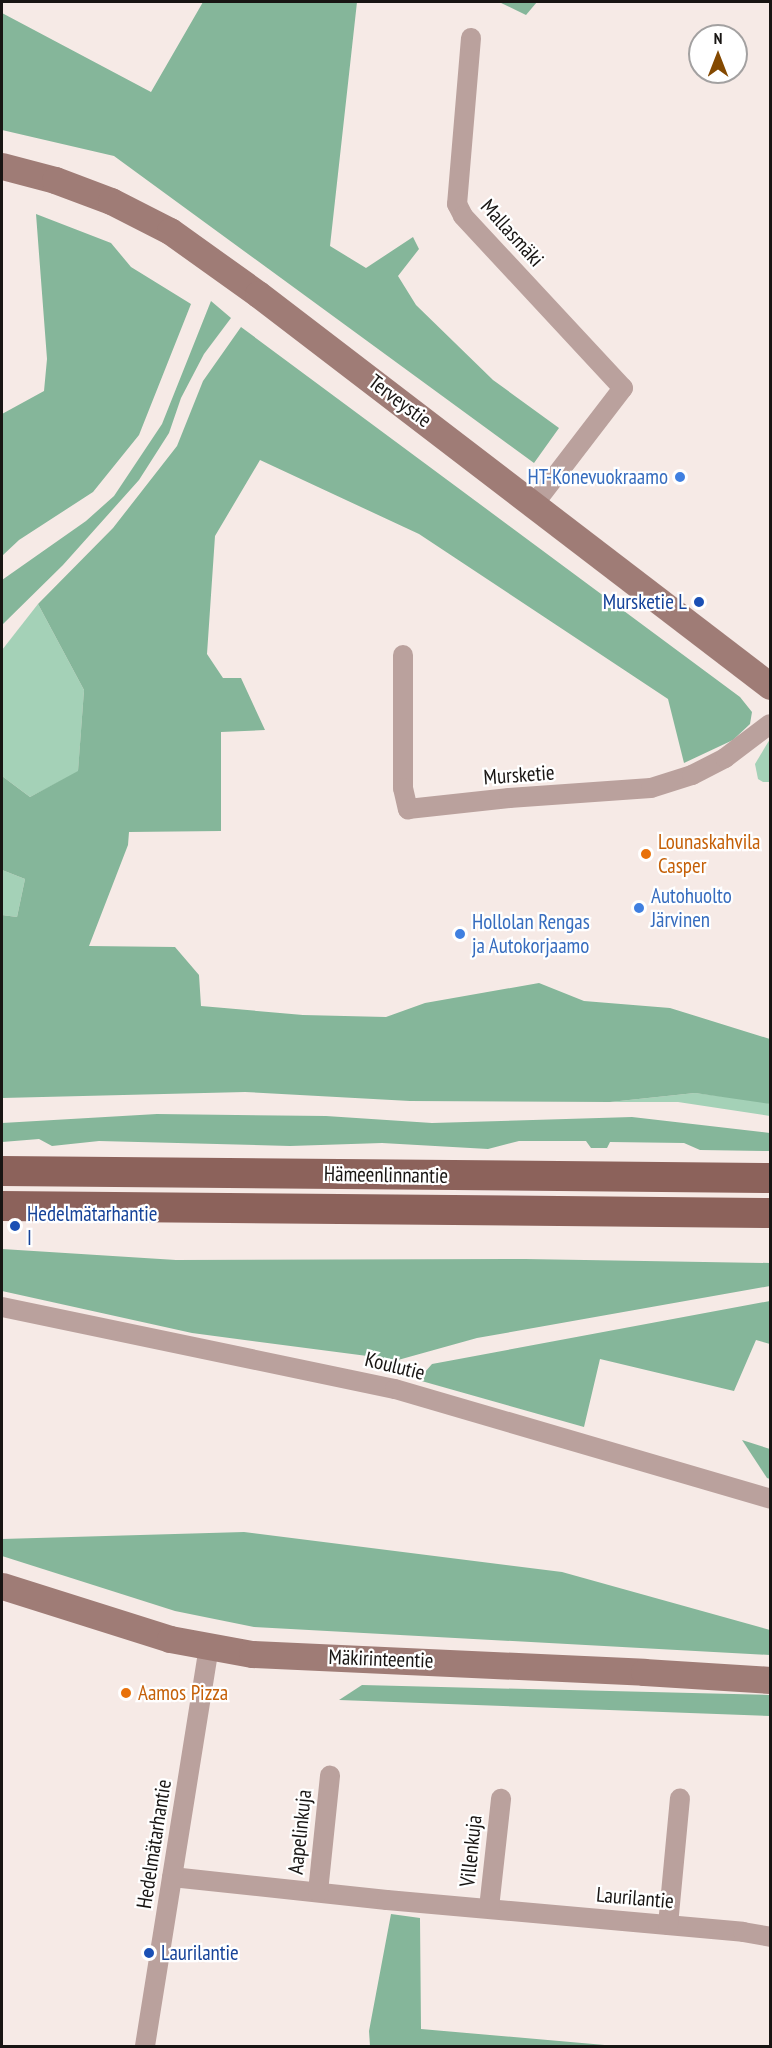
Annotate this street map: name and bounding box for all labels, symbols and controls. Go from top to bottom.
north arrow [688,24,748,84]
text: N [714,28,722,48]
street label: Mallasmäki [475,194,549,272]
street label: Terveystie [364,369,436,433]
place label: HT-Konevuokraamo [527,464,668,490]
marker: HT-Konevuokraamo [673,470,687,484]
place label: Mursketie L [603,589,687,615]
marker: Mursketie L [692,595,706,609]
street label: Mursketie [483,760,555,790]
place label: Lounaskahvila Casper [658,829,760,879]
marker: Lounaskahvila Casper [639,847,653,861]
place label: Autohuolto Järvinen [651,883,732,933]
marker: Autohuolto Järvinen [632,901,646,915]
place label: Hollolan Rengas ja Autokorjaamo [472,909,590,959]
marker: Hollolan Rengas ja Autokorjaamo [453,927,467,941]
street label: Hämeenlinnantie [324,1161,448,1189]
place label: Hedelmätarhantie I [27,1201,157,1251]
marker: Hedelmätarhantie I [8,1219,22,1233]
street label: Koulutie [362,1346,428,1386]
street label: Mäkirinteentie [328,1645,434,1673]
place label: Aamos Pizza [138,1680,228,1706]
marker: Aamos Pizza [119,1686,133,1700]
street label: Hedelmätarhantie [131,1778,177,1910]
street label: Aapelinkuja [283,1788,317,1876]
street label: Villenkuja [455,1814,487,1888]
street label: Laurilantie [595,1882,675,1914]
place label: Laurilantie [161,1940,239,1966]
marker: Laurilantie [142,1946,156,1960]

